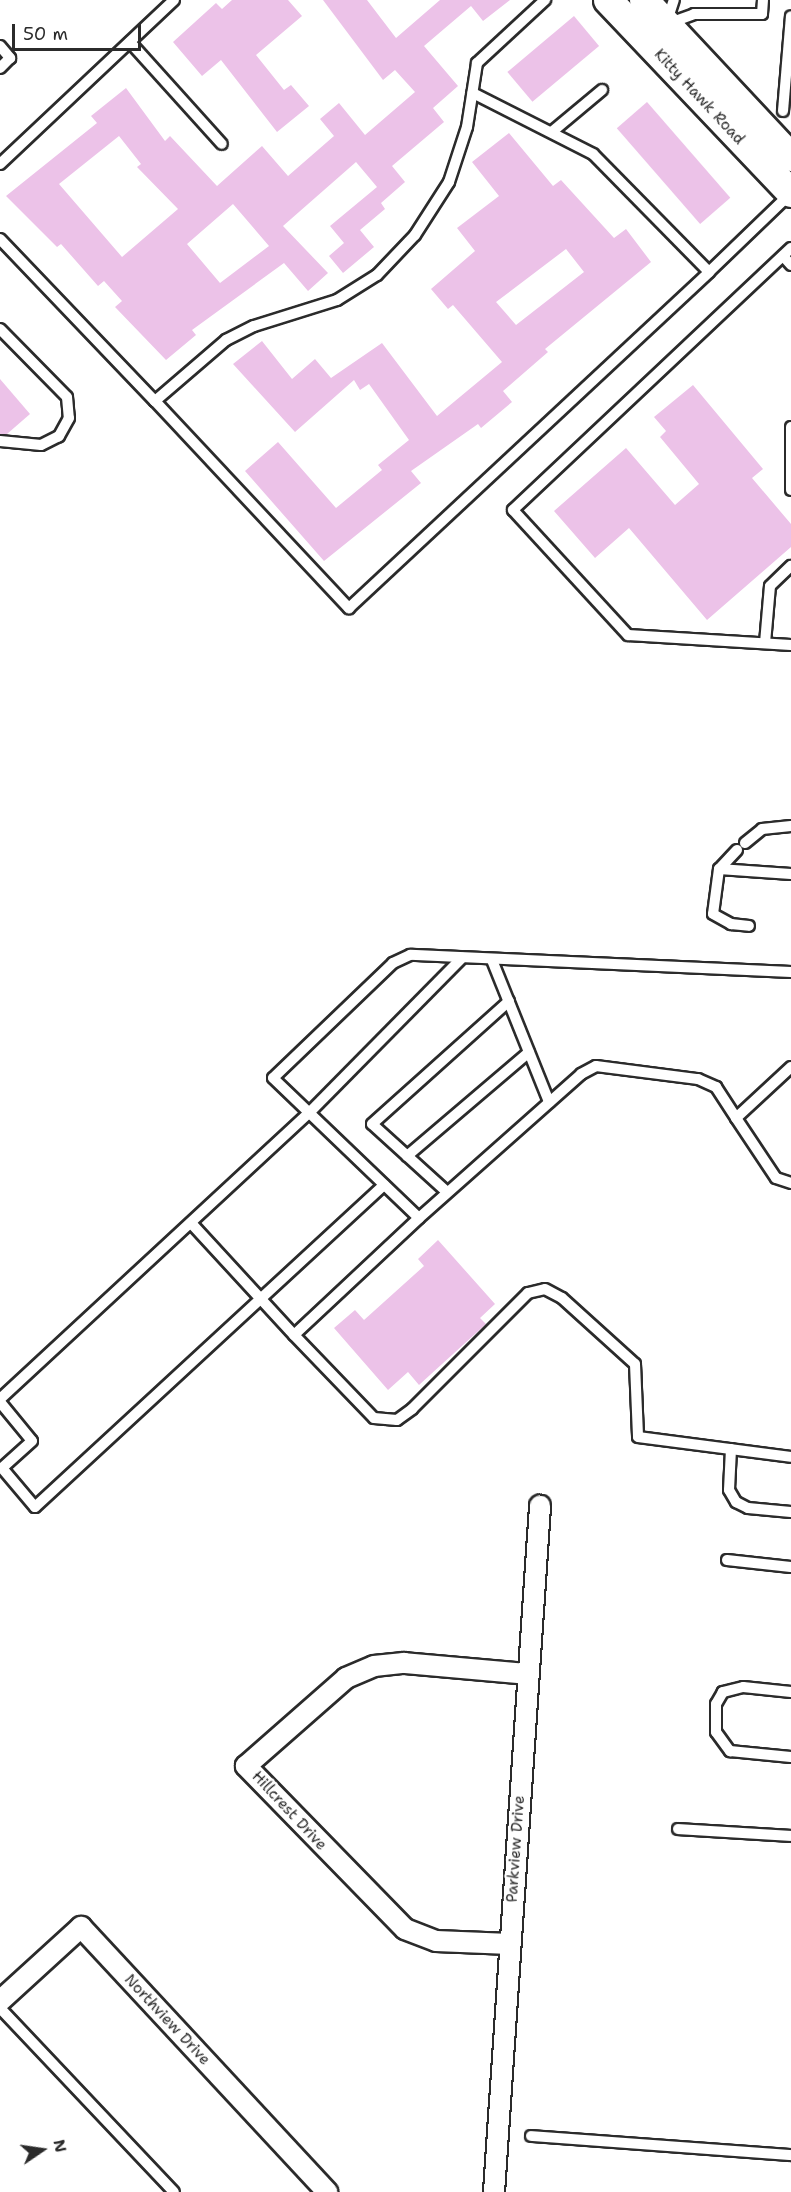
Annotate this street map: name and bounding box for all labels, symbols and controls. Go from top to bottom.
scale bar [15,12,144,50]
text: 50 m [23,22,68,46]
street label: Kitty Hawk Road [650,46,748,148]
street label: Hillcrest Drive [248,1768,330,1854]
street label: Parkview Drive [503,1795,529,1903]
street label: Northview Drive [120,1971,214,2069]
north arrow [12,2120,72,2180]
text: N [48,2137,72,2154]

